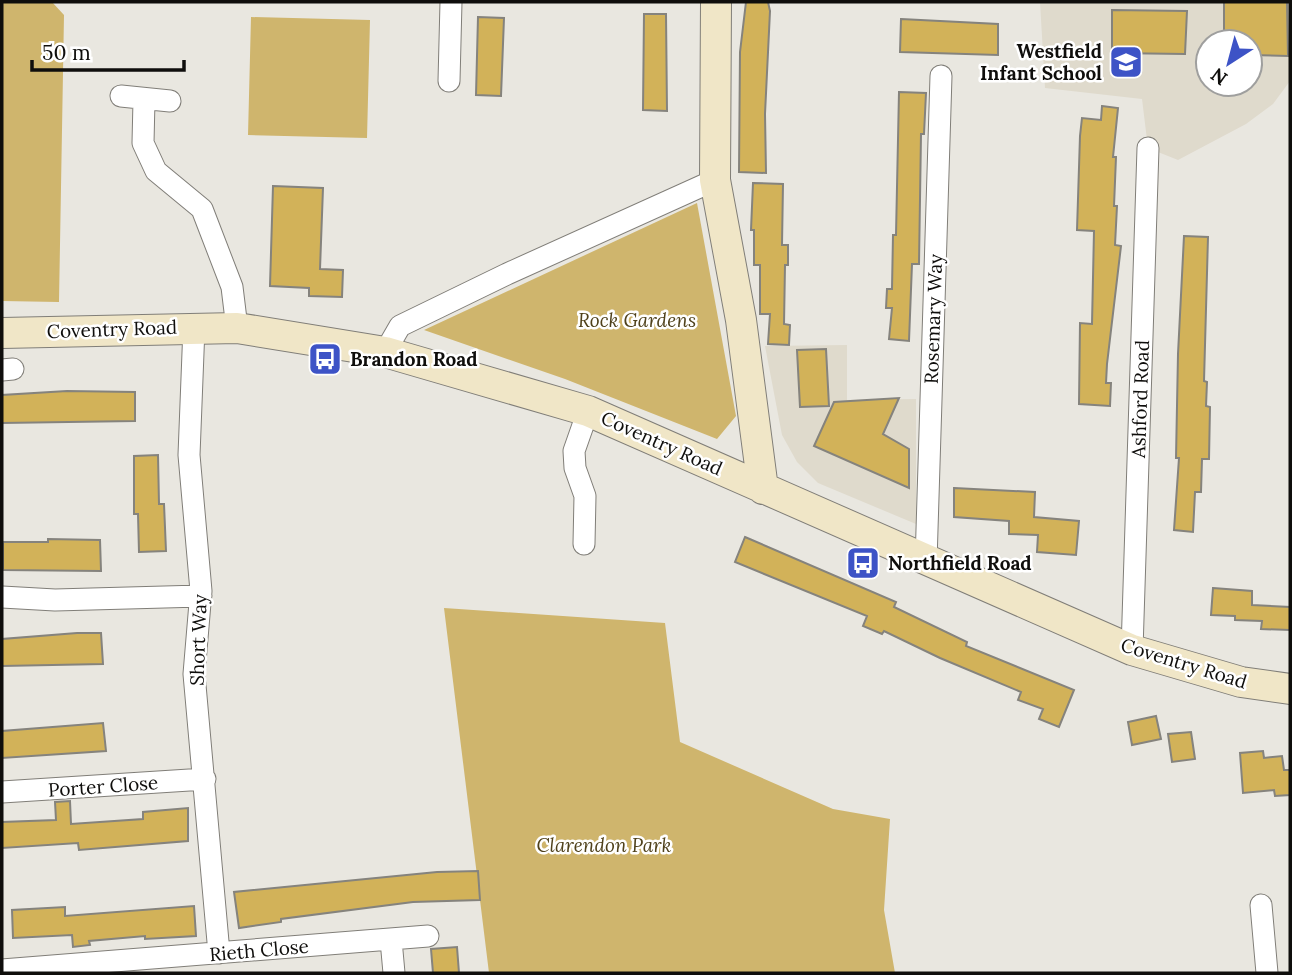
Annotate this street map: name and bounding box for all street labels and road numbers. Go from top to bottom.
street label: Rosemary Way [919,254,947,384]
street label: Coventry Road [46,315,178,343]
street label: Ashford Road [1126,340,1154,459]
street label: Coventry Road [598,406,726,480]
street label: Short Way [184,594,212,686]
street label: Coventry Road [1118,632,1250,694]
street label: Porter Close [47,770,159,802]
street label: Rieth Close [208,934,310,966]

